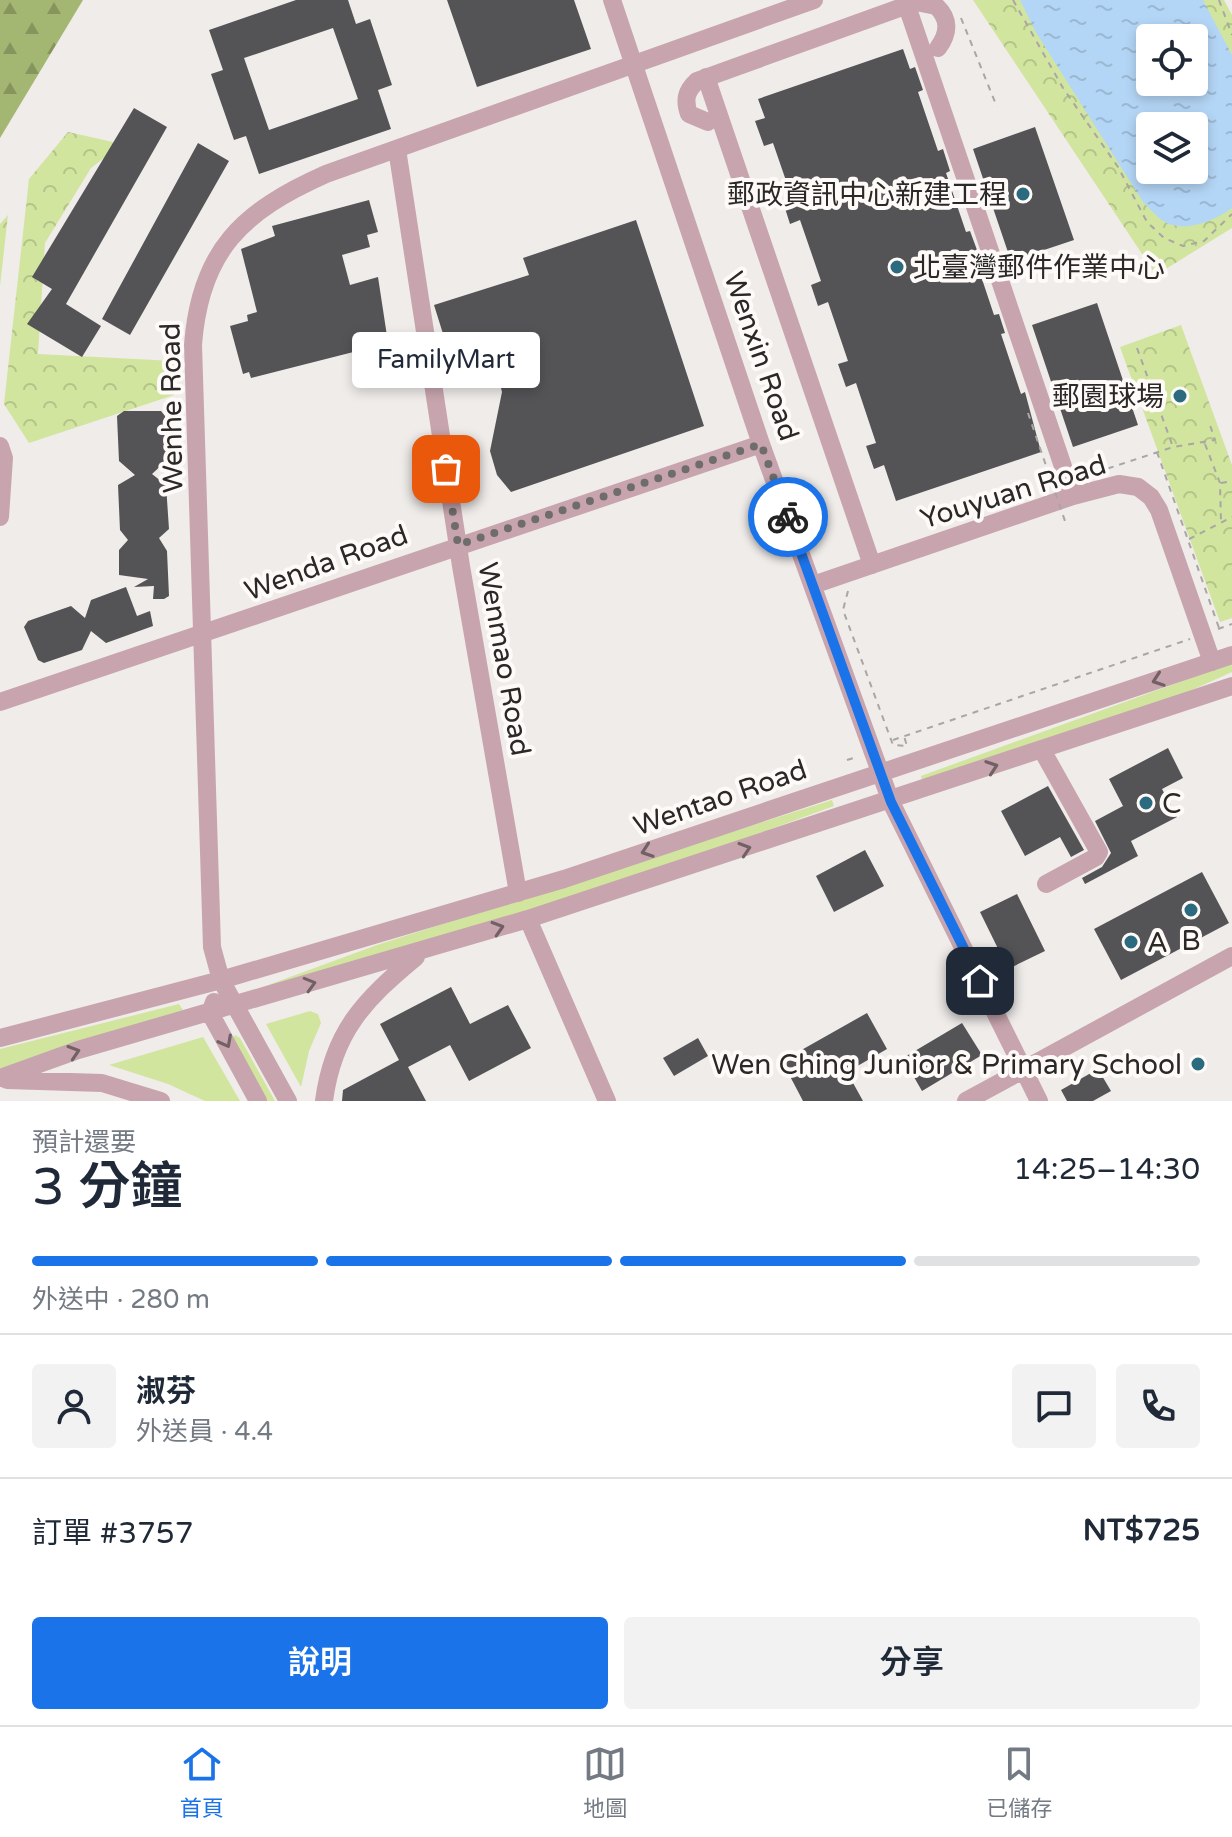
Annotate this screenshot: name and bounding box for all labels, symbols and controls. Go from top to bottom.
map controls [1136,24,1208,184]
button: locate [1136,24,1208,96]
button: layers [1136,112,1208,184]
place label: 郵政資訊中心新建工程 [727,178,1007,212]
marker: 郵政資訊中心新建工程 [1014,185,1032,203]
place label: 北臺灣郵件作業中心 [913,251,1165,285]
marker: 北臺灣郵件作業中心 [888,258,906,276]
street label: Wenxin Road [716,267,806,445]
street label: Wenhe Road [154,322,190,494]
callout: FamilyMart [352,333,540,389]
text: FamilyMart [377,344,515,375]
place label: 郵園球場 [1052,380,1164,414]
marker: 郵園球場 [1171,387,1189,405]
pin [412,435,480,503]
icon: bag [424,447,468,491]
street label: Youyuan Road [916,448,1110,536]
courier [748,477,828,557]
icon: bike [766,495,810,539]
street label: Wenda Road [240,518,413,608]
street label: Wenmao Road [470,560,538,759]
one-way arrow [1152,671,1166,687]
street label: Wentao Road [629,752,811,843]
one-way arrow [984,761,998,777]
place label: C [1162,787,1181,821]
marker: C [1137,794,1155,812]
one-way arrow [641,842,655,858]
one-way arrow [738,842,752,858]
marker: B [1182,901,1200,919]
one-way arrow [490,921,504,937]
place label: B [1181,924,1201,958]
place label: A [1147,926,1168,960]
marker: A [1122,933,1140,951]
pin [946,947,1014,1015]
icon: home [958,959,1002,1003]
one-way arrow [302,977,316,993]
one-way arrow [216,1033,232,1047]
one-way arrow [66,1045,80,1061]
place label: Wen Ching Junior & Primary School [711,1048,1182,1082]
marker: Wen Ching Junior & Primary School [1189,1055,1207,1073]
text: 預計還要 [32,1127,136,1158]
text: 14:25–14:30 [1013,1151,1200,1188]
text: 3 分鐘 [32,1156,182,1219]
text: 外送中 · 280 m [32,1284,210,1315]
button: person [32,1364,116,1448]
button: chat [1012,1364,1096,1448]
button: phone [1116,1364,1200,1448]
text: 淑芬 [136,1373,196,1410]
text: 外送員 · 4.4 [136,1416,273,1447]
text: NT$725 [1083,1512,1200,1549]
text: 訂單 #3757 [32,1515,194,1552]
button: 說明 [32,1617,608,1709]
button: 分享 [624,1617,1200,1709]
tab: 首頁 [180,1742,224,1822]
tab: 地圖 [583,1742,627,1822]
tab: 已儲存 [986,1742,1052,1822]

